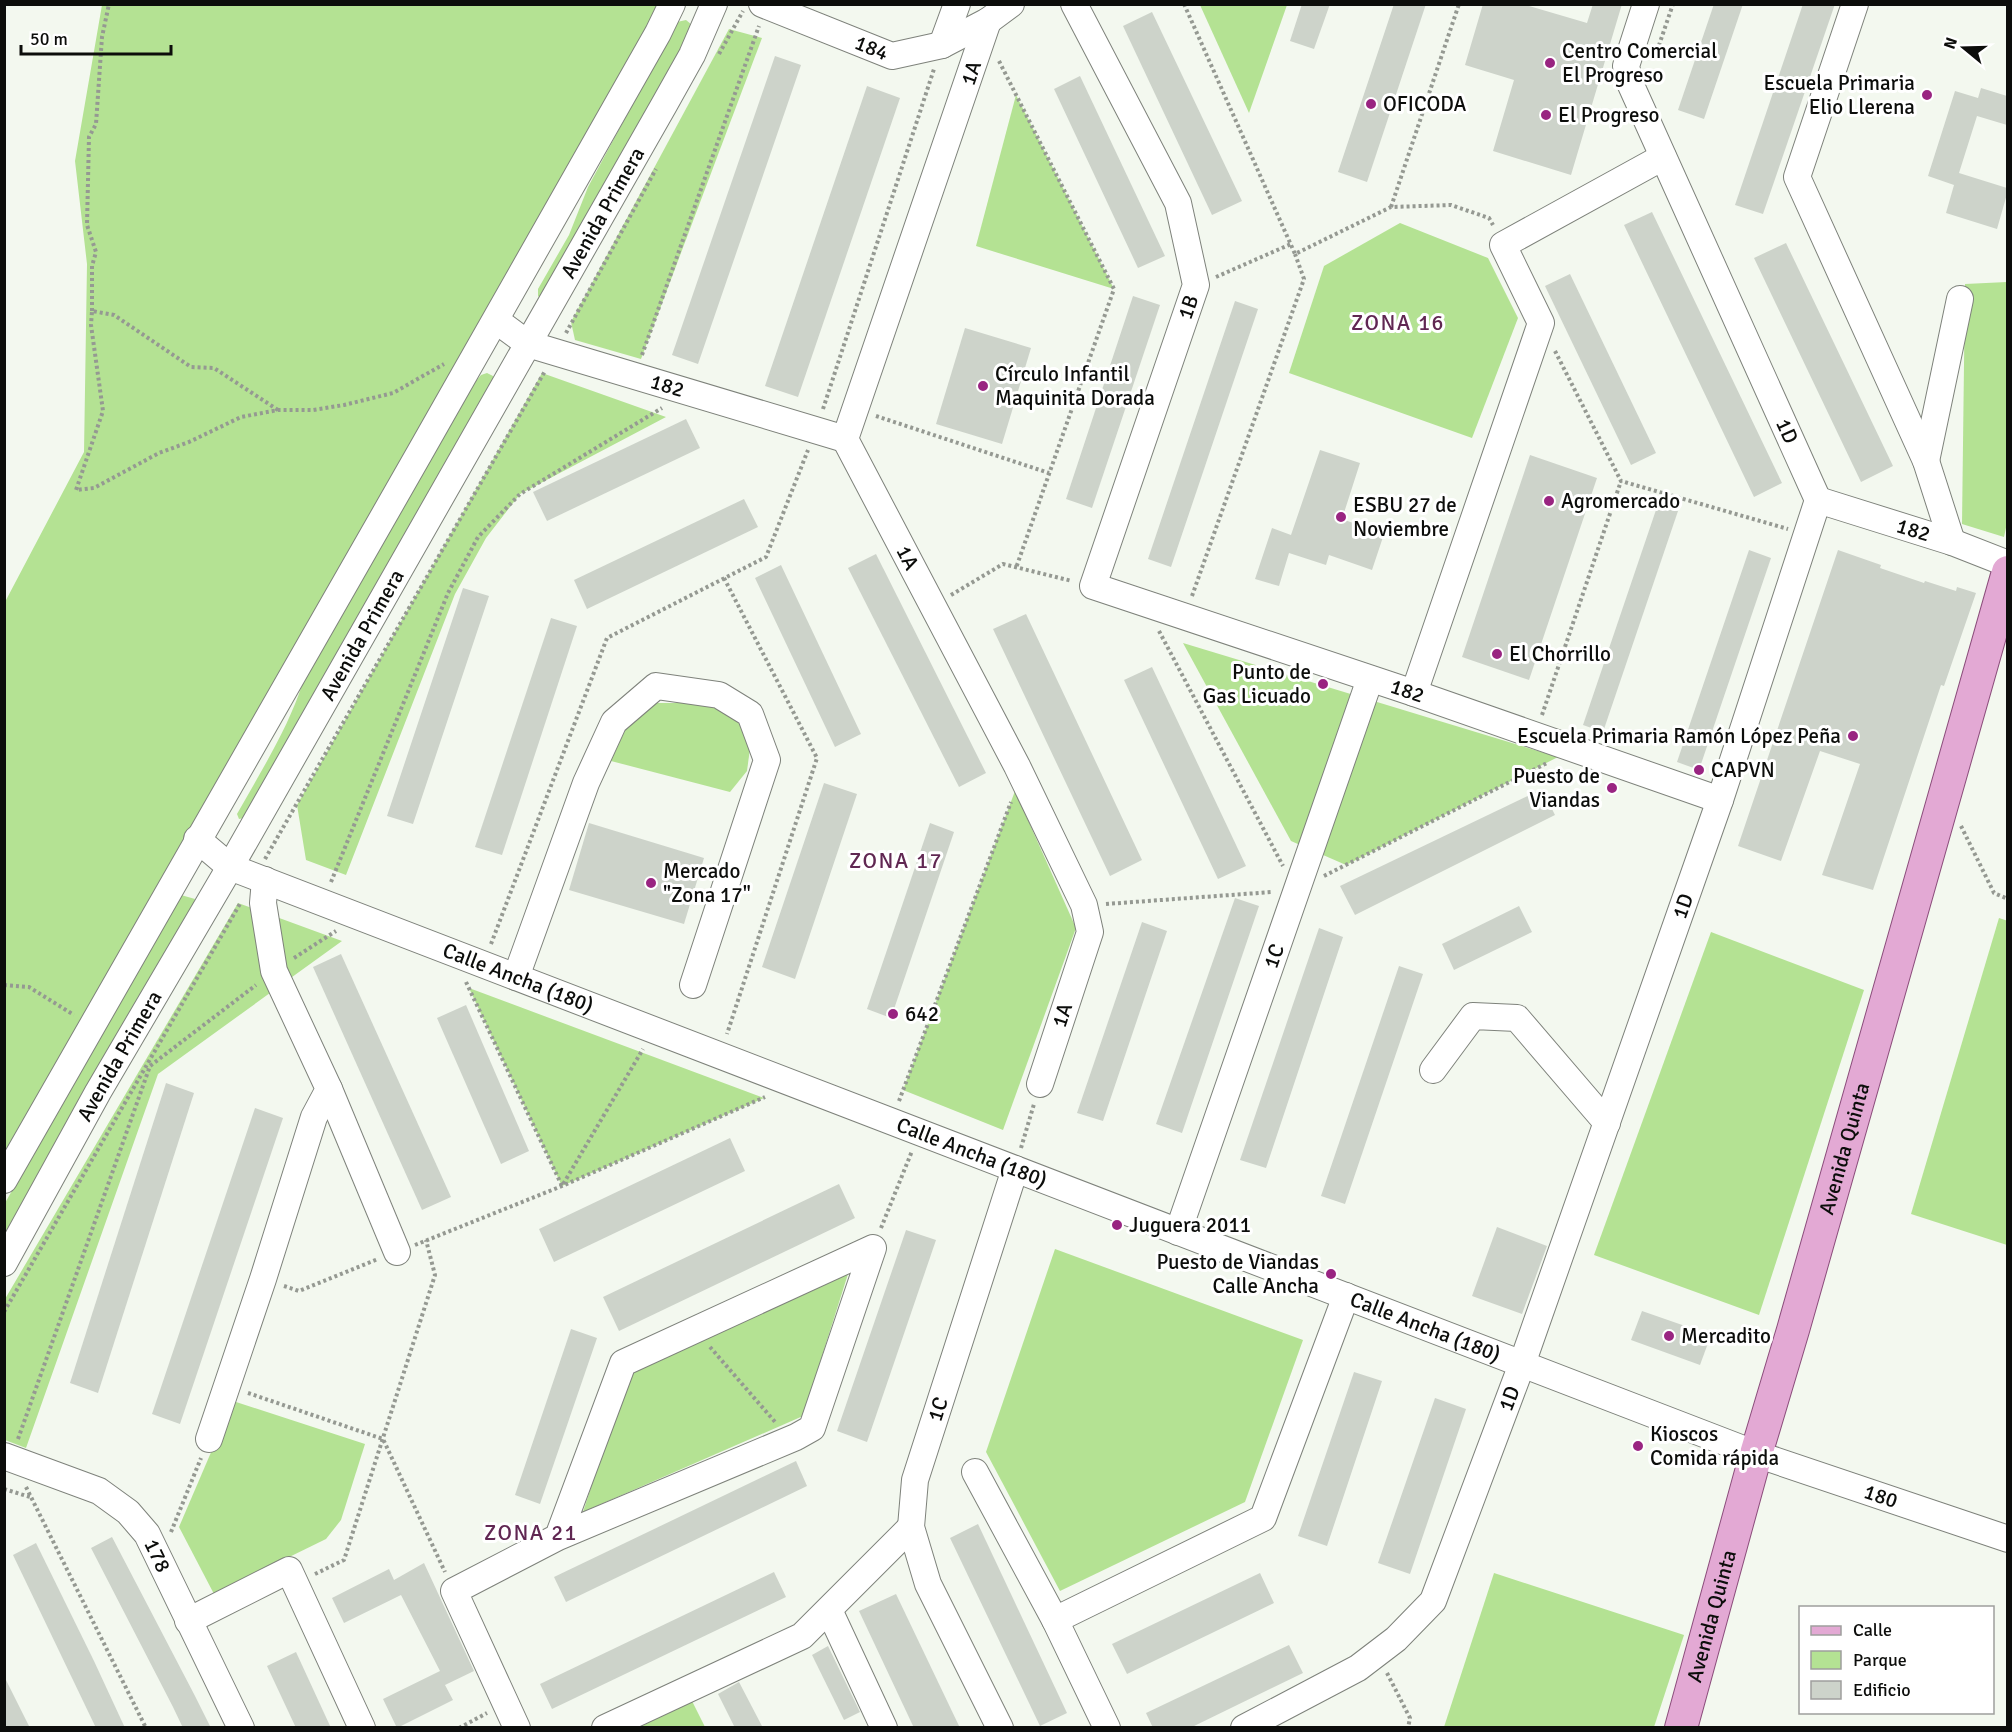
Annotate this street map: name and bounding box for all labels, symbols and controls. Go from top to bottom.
scale bar [21,18,171,56]
north arrow [1934,18,1994,78]
text: 50 m [30,28,68,50]
street label: 184 [851,29,892,66]
text: N [1939,35,1962,52]
place label: Centro Comercial El Progreso [1562,38,1717,88]
marker: Centro Comercial El Progreso [1543,56,1557,70]
street label: 1A [955,57,987,89]
place label: Escuela Primaria Elio Llerena [1763,70,1915,120]
marker: Escuela Primaria Elio Llerena [1920,88,1934,102]
place label: OFICODA [1383,91,1467,117]
marker: OFICODA [1364,97,1378,111]
place label: El Progreso [1558,102,1660,128]
marker: El Progreso [1539,108,1553,122]
street label: Avenida Primera [555,142,650,283]
street label: 1B [1172,291,1204,323]
district label: ZONA 16 [1351,309,1445,336]
place label: Círculo Infantil Maquinita Dorada [995,361,1155,411]
street label: 182 [647,368,687,403]
marker: Círculo Infantil Maquinita Dorada [976,379,990,393]
street label: 1D [1770,414,1804,448]
place label: Agromercado [1561,488,1680,514]
place label: ESBU 27 de Noviembre [1353,492,1457,542]
marker: Agromercado [1542,494,1556,508]
marker: ESBU 27 de Noviembre [1334,510,1348,524]
street label: 182 [1893,512,1934,547]
street label: 1A [890,541,925,575]
street label: Avenida Primera [315,565,410,705]
place label: El Chorrillo [1509,641,1611,667]
marker: El Chorrillo [1490,647,1504,661]
place label: Punto de Gas Licuado [1203,659,1311,709]
street label: 182 [1387,673,1428,709]
marker: Punto de Gas Licuado [1316,677,1330,691]
place label: Escuela Primaria Ramón López Peña [1517,723,1841,749]
marker: Escuela Primaria Ramón López Peña [1846,729,1860,743]
place label: CAPVN [1711,757,1775,783]
place label: Puesto de Viandas [1513,763,1600,813]
marker: CAPVN [1692,763,1706,777]
marker: Puesto de Viandas [1605,781,1619,795]
district label: ZONA 17 [849,847,943,874]
place label: Mercado "Zona 17" [663,858,751,908]
marker: Mercado "Zona 17" [644,876,658,890]
street label: 1D [1666,890,1699,922]
street label: Calle Ancha (180) [439,937,597,1019]
street label: 1C [1258,941,1290,972]
street label: Avenida Primera [71,986,168,1126]
street label: 1A [1046,999,1078,1031]
place label: 642 [905,1001,939,1027]
marker: 642 [886,1007,900,1021]
street label: Avenida Quinta [1813,1080,1876,1218]
street label: Calle Ancha (180) [893,1112,1051,1193]
place label: Juguera 2011 [1129,1212,1251,1238]
marker: Juguera 2011 [1110,1218,1124,1232]
place label: Puesto de Viandas Calle Ancha [1156,1249,1319,1299]
marker: Puesto de Viandas Calle Ancha [1324,1267,1338,1281]
street label: Calle Ancha (180) [1346,1286,1504,1368]
place label: Mercadito [1681,1323,1771,1349]
marker: Mercadito [1662,1329,1676,1343]
street label: 1D [1492,1382,1526,1415]
street label: 1C [922,1394,954,1425]
place label: Kioscos Comida rápida [1650,1421,1779,1471]
marker: Kioscos Comida rápida [1631,1439,1645,1453]
street label: 180 [1861,1478,1901,1514]
district label: ZONA 21 [484,1519,578,1546]
street label: 178 [138,1535,177,1576]
street label: Avenida Quinta [1681,1547,1742,1685]
legend [1799,1606,1994,1714]
text: Calle [1853,1619,1892,1641]
text: Parque [1853,1649,1907,1671]
text: Edificio [1853,1679,1911,1701]

